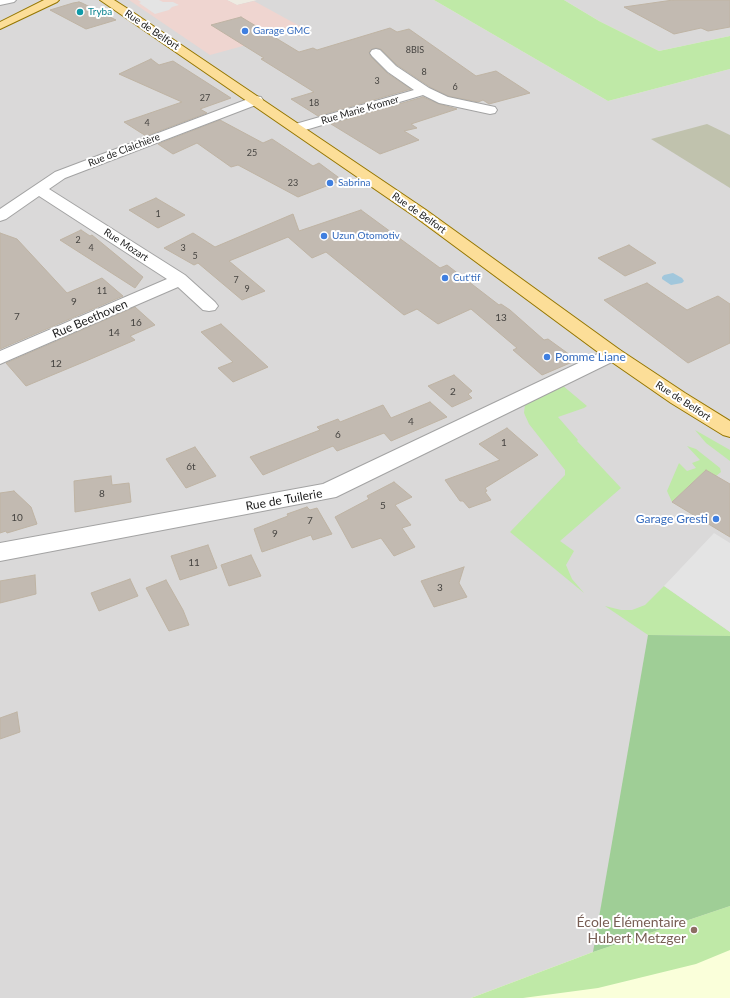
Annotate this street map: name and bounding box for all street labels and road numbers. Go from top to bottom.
street label: Rue de Belfort [122,7,182,53]
street label: Rue Marie Kromer [320,93,400,127]
street label: Rue de Claichière [86,131,162,169]
street label: Rue de Belfort [390,190,448,236]
street label: Rue Mozart [101,226,151,264]
street label: Rue Beethoven [50,297,130,341]
street label: Rue de Belfort [653,379,713,423]
street label: Rue de Tuilerie [245,486,323,514]

